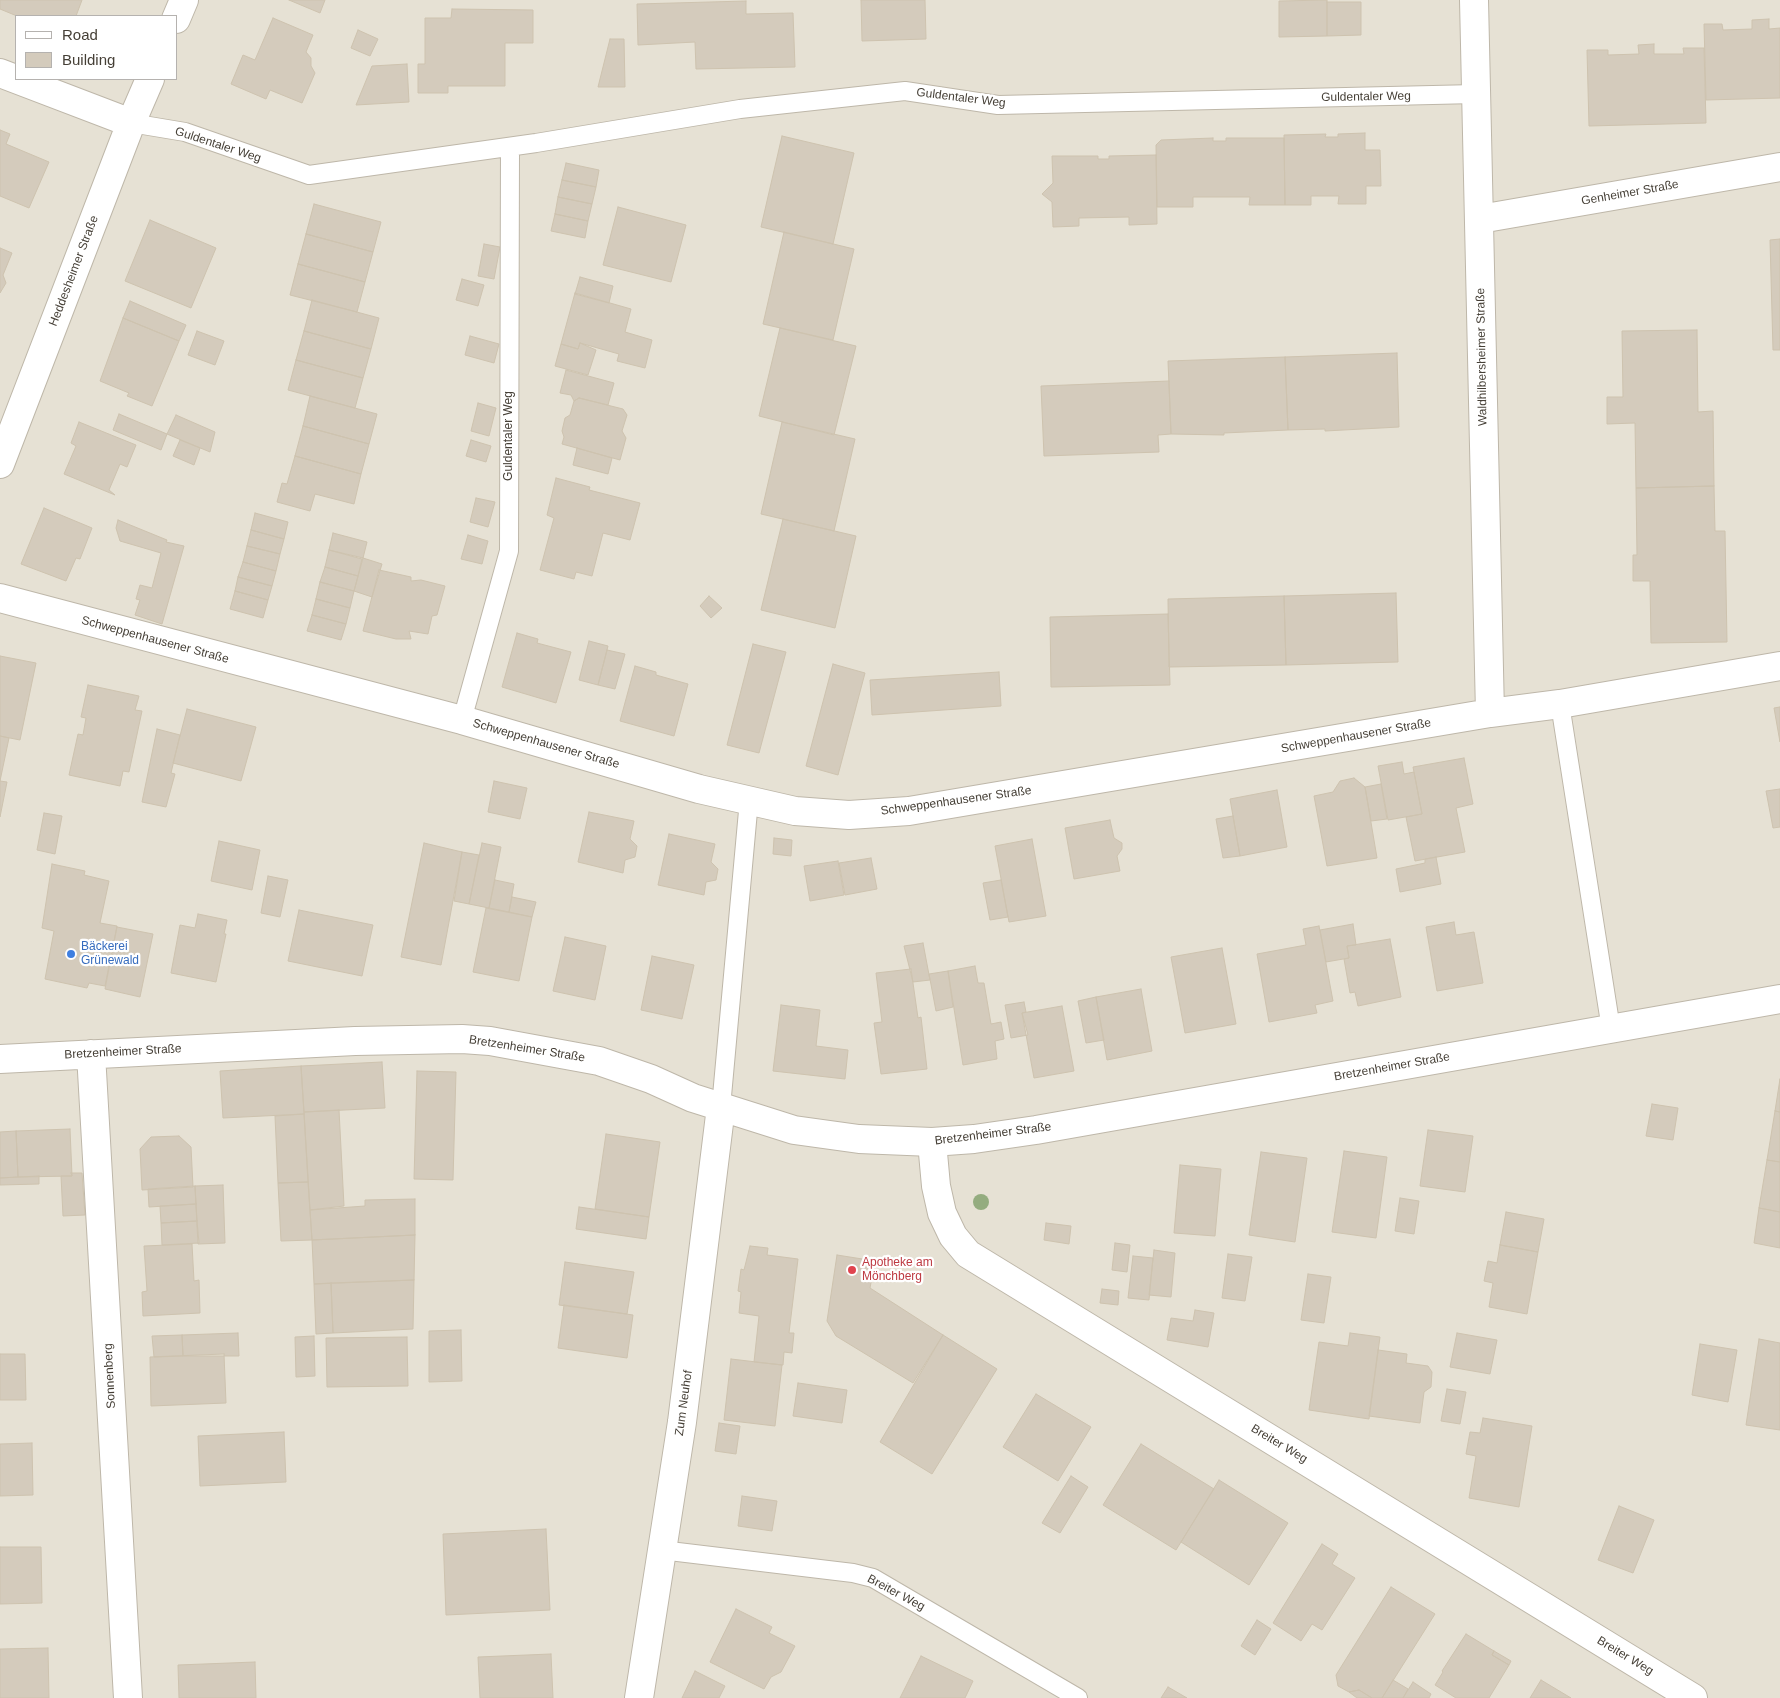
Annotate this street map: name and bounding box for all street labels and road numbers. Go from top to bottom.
street label: Guldentaler Weg [916,85,1006,111]
street label: Guldentaler Weg [1321,89,1411,105]
street label: Guldentaler Weg [173,124,263,166]
street label: Genheimer Straße [1580,177,1680,209]
street label: Heddesheimer Straße [46,214,102,328]
street label: Waldhilbersheimer Straße [1474,288,1490,426]
street label: Guldentaler Weg [502,391,516,481]
street label: Schweppenhausener Straße [80,613,230,667]
street label: Schweppenhausener Straße [471,716,621,772]
street label: Schweppenhausener Straße [1280,716,1432,756]
street label: Schweppenhausener Straße [880,783,1032,819]
street label: Bretzenheimer Straße [468,1033,586,1065]
street label: Bretzenheimer Straße [64,1042,182,1062]
street label: Bretzenheimer Straße [1333,1050,1451,1084]
street label: Bretzenheimer Straße [934,1120,1052,1148]
street label: Sonnenberg [101,1343,119,1409]
street label: Zum Neuhof [672,1369,696,1437]
street label: Breiter Weg [1248,1422,1310,1466]
street label: Breiter Weg [865,1572,927,1614]
street label: Breiter Weg [1594,1634,1656,1678]

